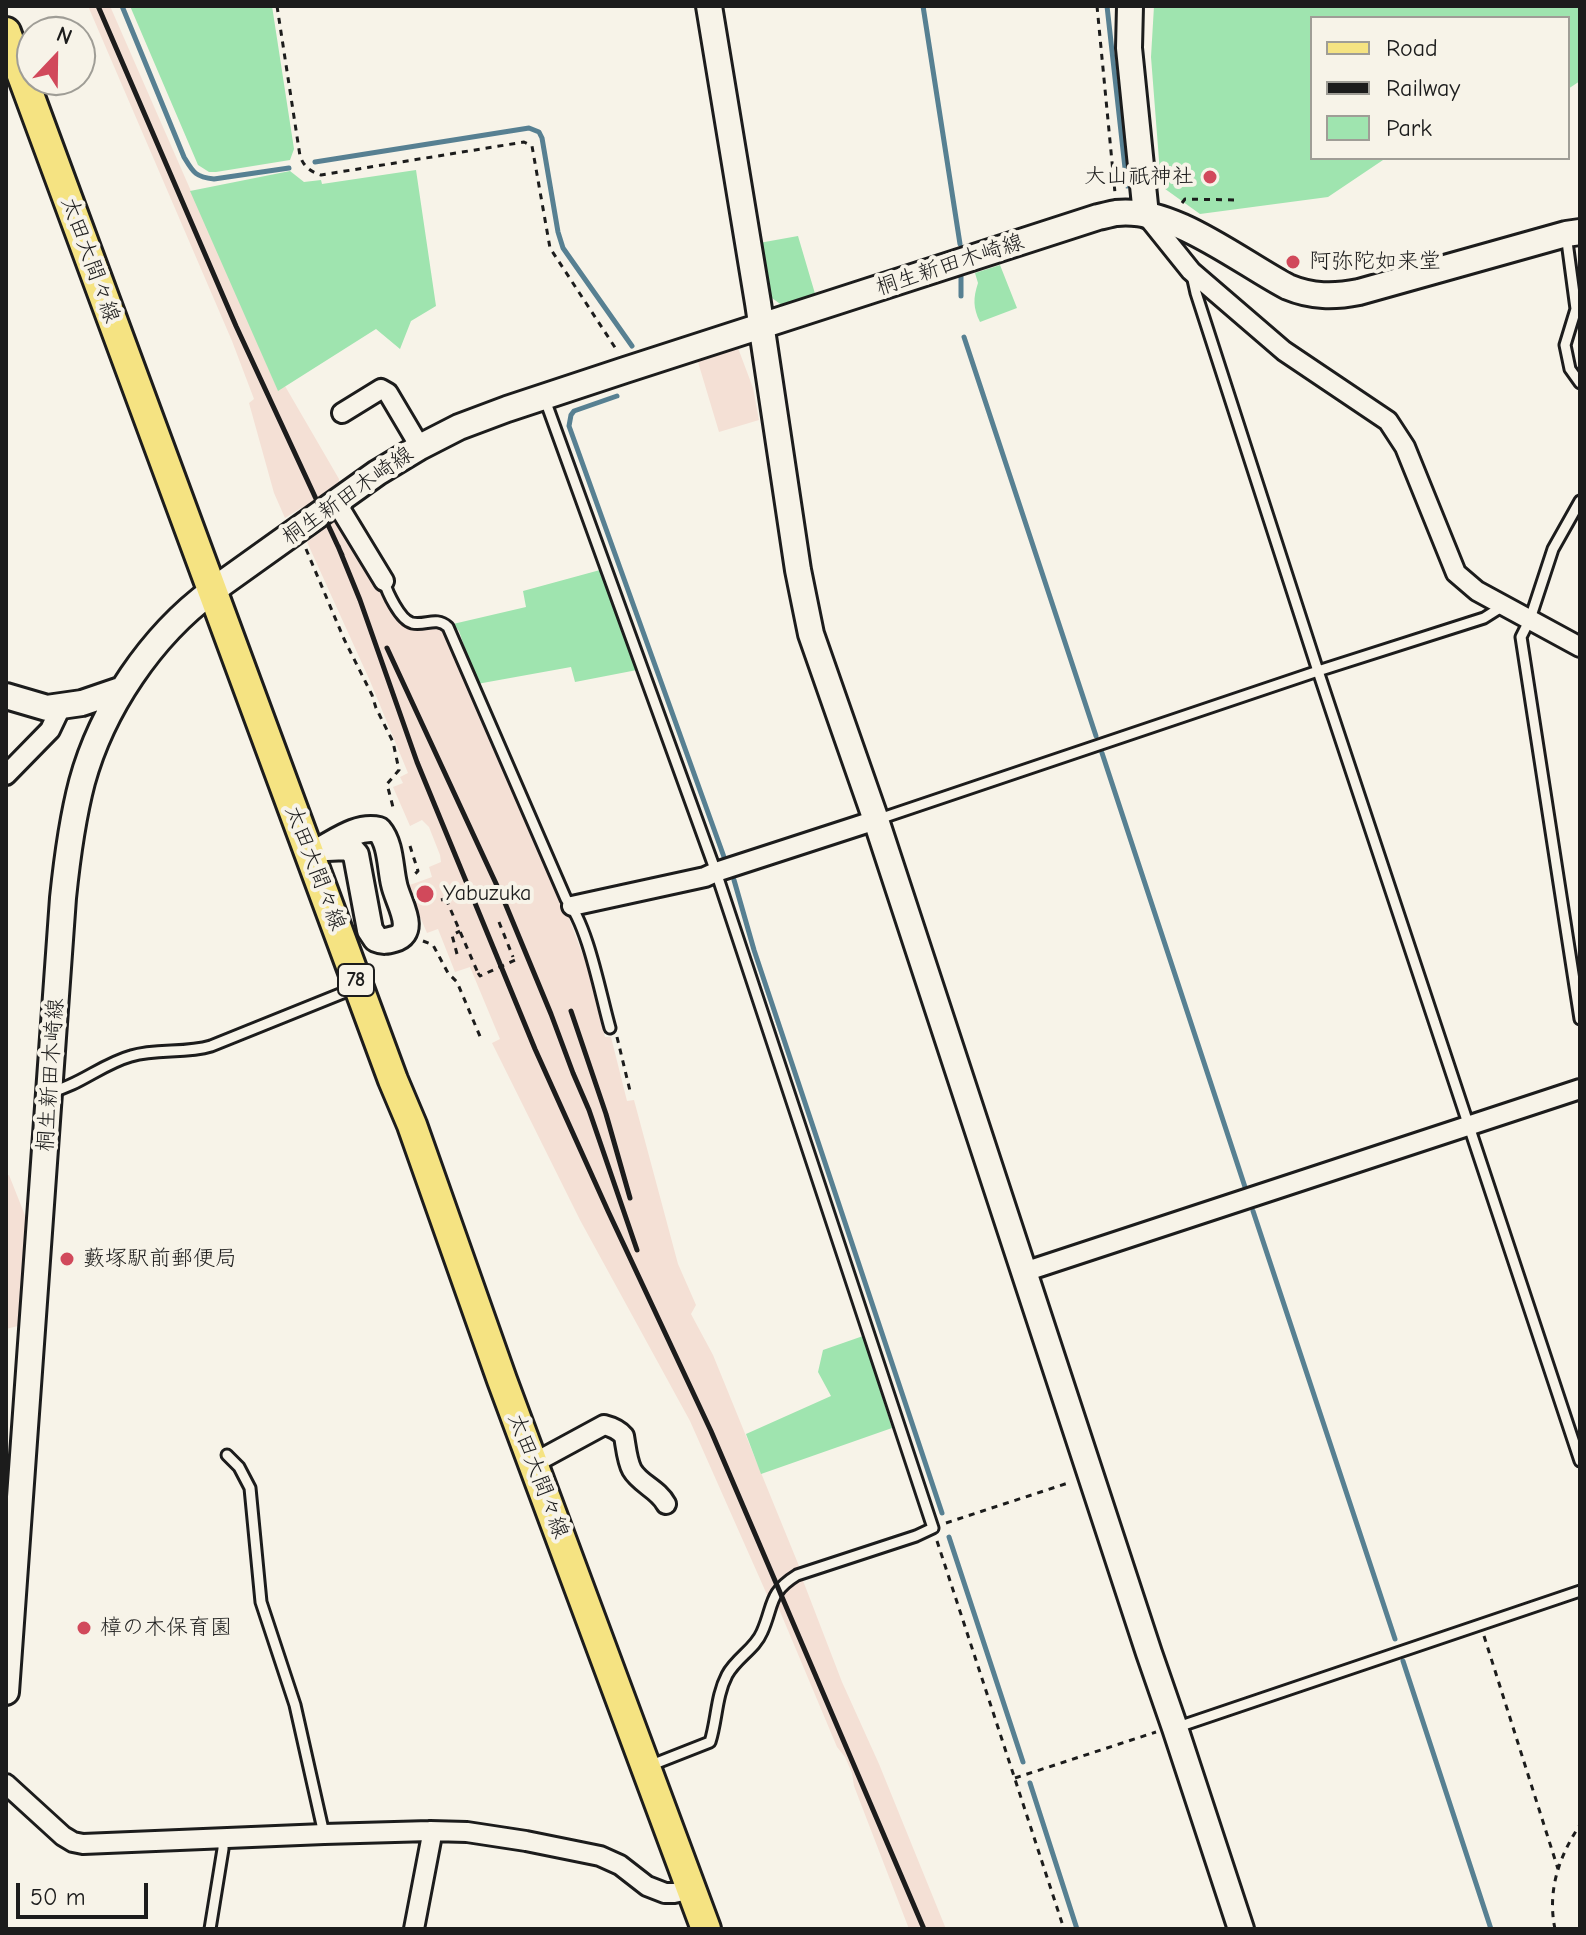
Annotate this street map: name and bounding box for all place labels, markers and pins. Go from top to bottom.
place label: 大山祇神社 [1084,164,1194,190]
marker: 大山祇神社 [1201,168,1219,186]
place label: 阿弥陀如来堂 [1309,249,1441,275]
marker: 阿弥陀如来堂 [1284,253,1302,271]
place label: Yabuzuka [443,881,531,907]
marker: Yabuzuka [414,883,436,905]
place label: 藪塚駅前郵便局 [83,1246,237,1272]
marker: 藪塚駅前郵便局 [58,1250,76,1268]
place label: 樟の木保育園 [100,1615,232,1641]
marker: 樟の木保育園 [75,1619,93,1637]

